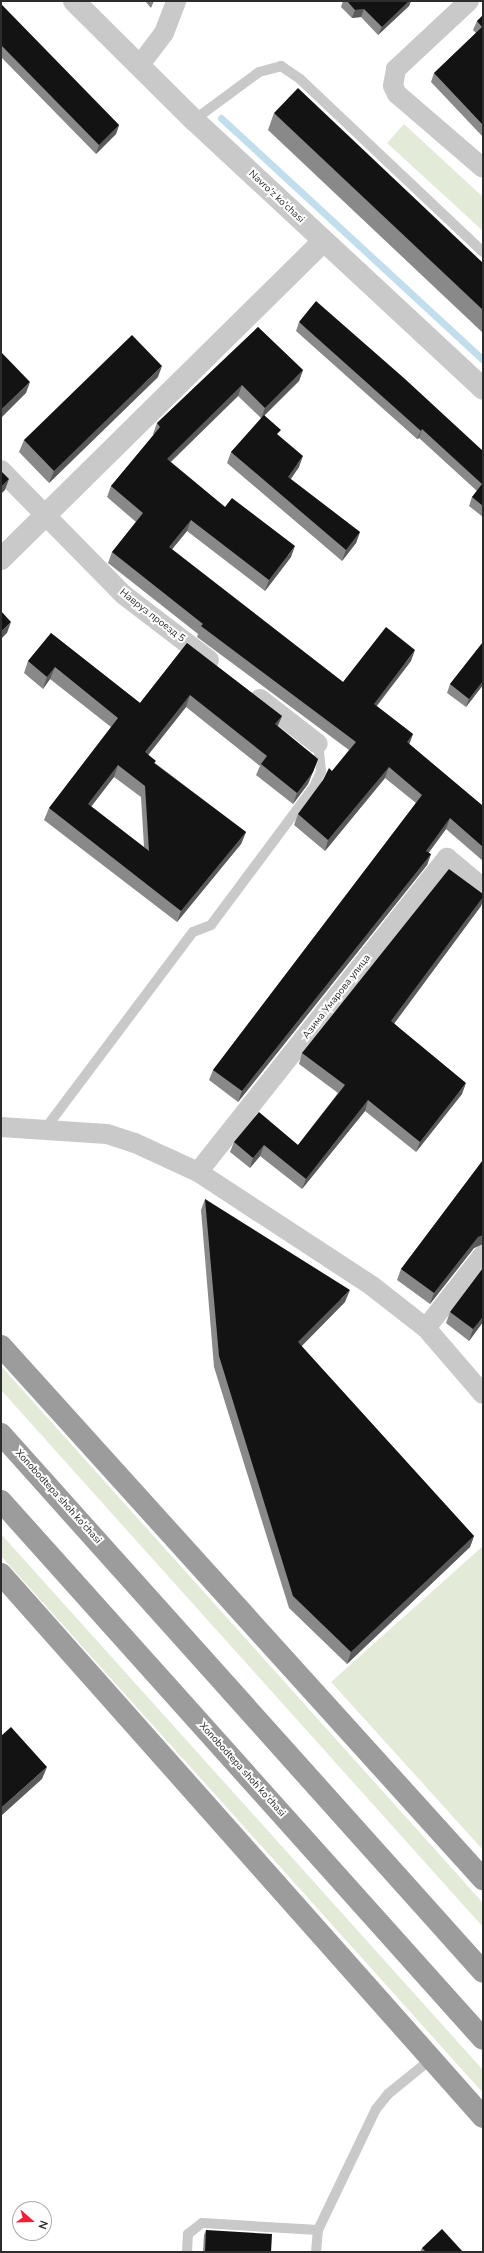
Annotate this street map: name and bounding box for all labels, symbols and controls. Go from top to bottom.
street label: Navro'z ko'chasi [246,168,306,226]
street label: Навруз проезд 5 [117,587,187,645]
street label: Азима Умарова улица [300,953,374,1041]
street label: Xonobodtepa shoh ko'chasi [13,1447,103,1547]
street label: Xonobodtepa shoh ko'chasi [197,1720,287,1820]
north arrow [12,2201,52,2241]
text: N [34,2218,51,2231]

